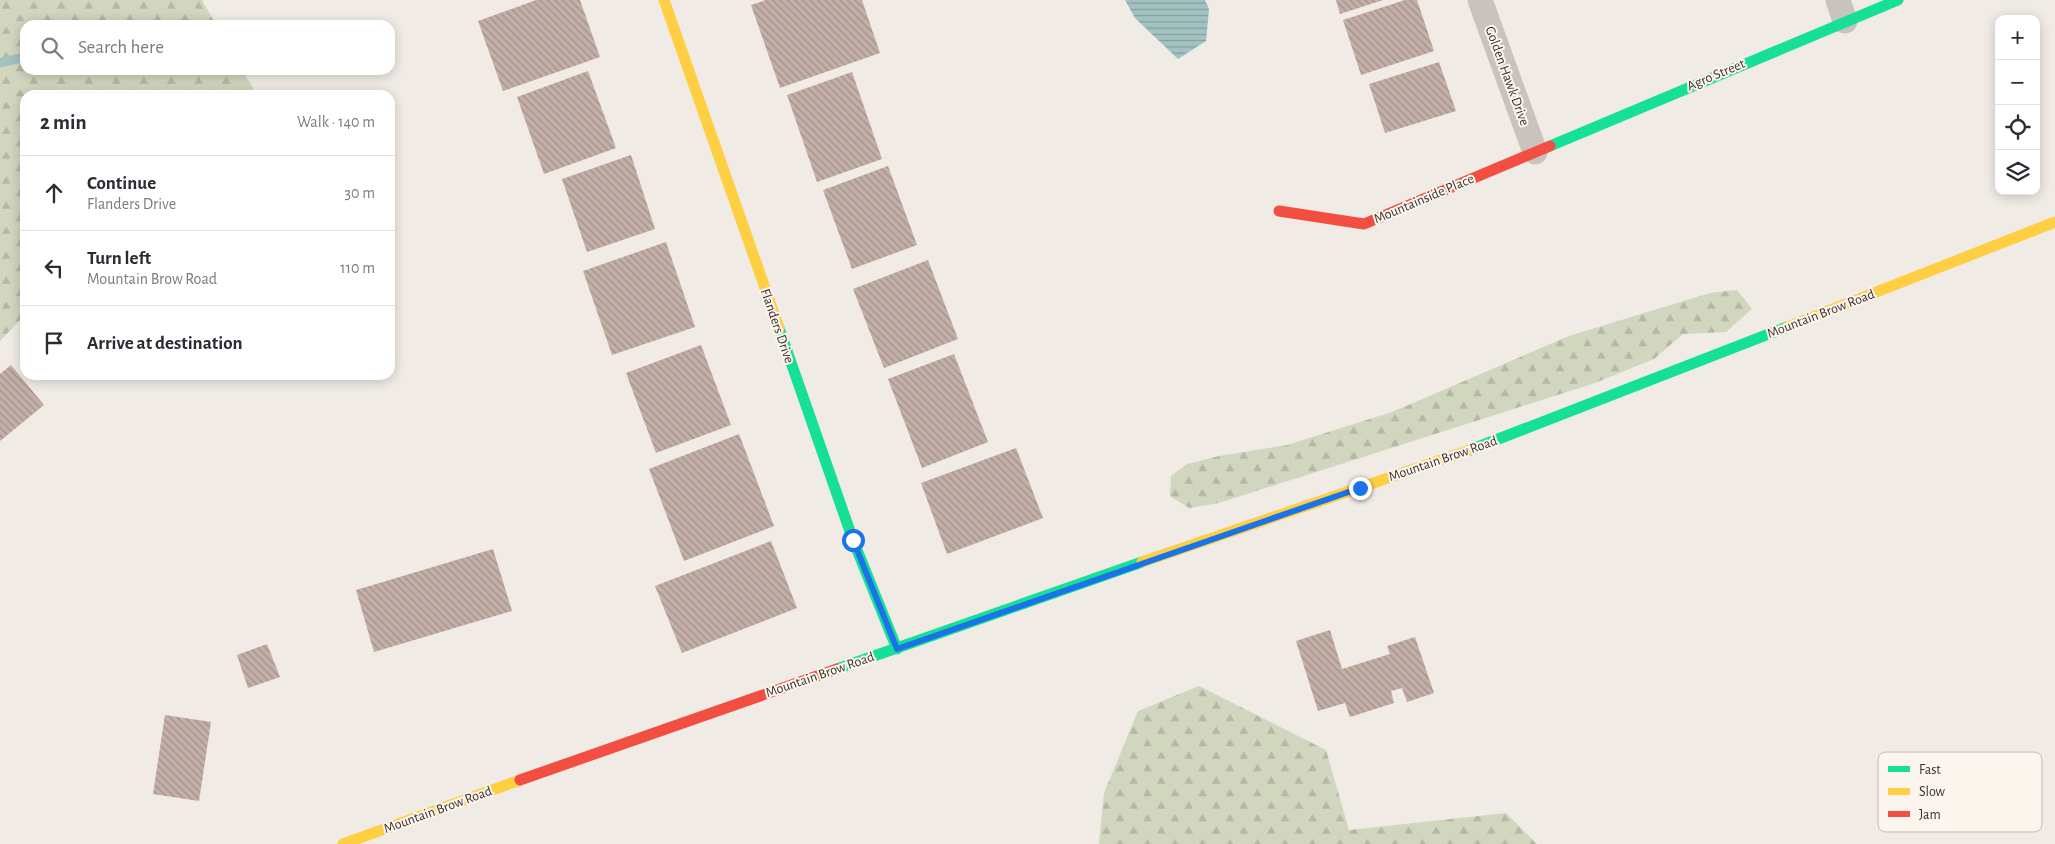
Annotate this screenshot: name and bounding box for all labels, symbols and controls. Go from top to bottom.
map controls [1995,15,2040,195]
button: + [1995,15,2040,60]
search box [20,20,395,75]
street label: Golden Hawk Drive [1483,24,1531,128]
icon: search [38,34,66,62]
text: Search here [78,38,164,57]
street label: Agro Street [1685,56,1748,93]
button: − [1995,60,2040,105]
button: locate [1995,105,2040,150]
text: 2 min [40,112,87,133]
text: Walk · 140 m [297,114,375,130]
button: layers [1995,150,2040,195]
street label: Mountainside Place [1372,172,1476,226]
text: Continue [87,174,156,193]
icon: ahead [40,179,68,207]
text: 30 m [345,185,375,201]
text: Flanders Drive [87,196,176,212]
text: Turn left [87,249,151,268]
icon: left [40,254,68,282]
text: 110 m [340,260,375,276]
text: Mountain Brow Road [87,271,217,287]
street label: Flanders Drive [758,287,796,365]
street label: Mountain Brow Road [1765,287,1877,341]
icon: arrive [40,329,68,357]
text: Arrive at destination [87,334,243,353]
street label: Mountain Brow Road [1387,434,1499,484]
route end [1349,477,1372,500]
route start [842,529,865,552]
street label: Mountain Brow Road [764,650,876,700]
legend [1878,752,2042,832]
text: Fast [1919,763,1941,777]
street label: Mountain Brow Road [382,784,494,836]
text: Slow [1919,785,1946,799]
text: Jam [1919,808,1941,822]

